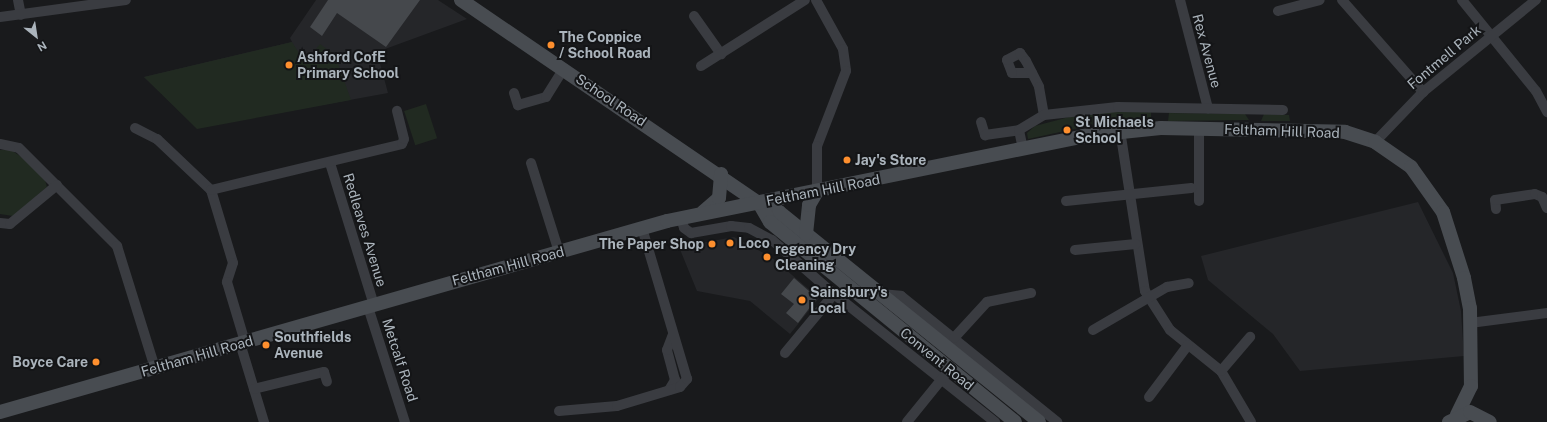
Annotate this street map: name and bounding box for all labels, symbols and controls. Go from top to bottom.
street label: Rex Avenue [1189,12,1225,90]
north arrow [16,16,56,56]
street label: Fontmell Park [1404,21,1484,93]
place label: The Coppice / School Road [559,29,651,62]
text: N [35,39,49,54]
marker: The Coppice / School Road [546,40,556,50]
place label: Ashford CofE Primary School [297,49,399,82]
marker: Ashford CofE Primary School [284,60,294,70]
street label: School Road [572,70,650,130]
place label: St Michaels School [1075,114,1154,146]
street label: Feltham Hill Road [1224,121,1340,141]
marker: St Michaels School [1062,125,1072,135]
place label: Jay's Store [855,152,926,168]
marker: Jay's Store [842,155,852,165]
street label: Redleaves Avenue [340,171,390,289]
street label: Feltham Hill Road [765,171,881,209]
place label: Loco [738,235,770,251]
place label: The Paper Shop [599,236,704,252]
marker: Loco [725,238,735,248]
marker: The Paper Shop [707,239,717,249]
place label: regency Dry Cleaning [775,241,856,274]
street label: Feltham Hill Road [450,243,566,289]
marker: regency Dry Cleaning [762,252,772,262]
place label: Sainsbury's Local [810,284,888,316]
marker: Sainsbury's Local [797,295,807,305]
street label: Metcalf Road [379,316,421,404]
street label: Convent Road [897,324,977,394]
place label: Southfields Avenue [274,329,351,362]
street label: Feltham Hill Road [139,332,255,380]
marker: Southfields Avenue [261,340,271,350]
place label: Boyce Care [12,354,88,370]
marker: Boyce Care [91,357,101,367]

